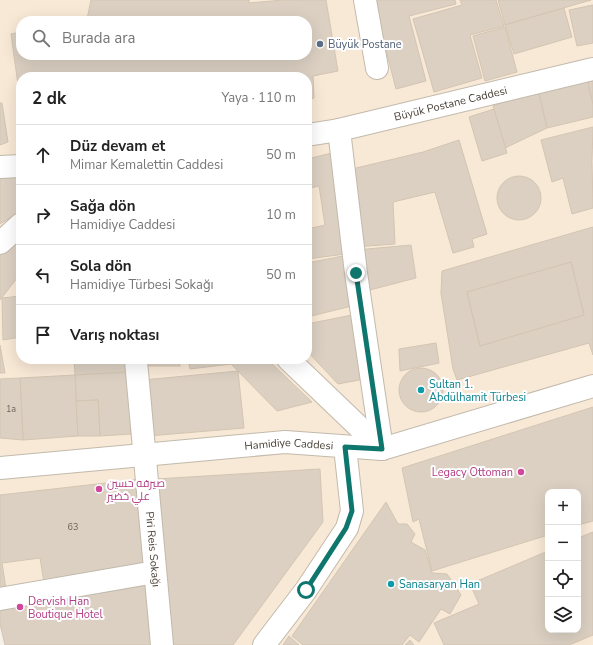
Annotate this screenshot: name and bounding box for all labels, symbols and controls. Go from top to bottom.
search box [16,16,312,60]
icon: search [30,27,52,49]
text: Burada ara [62,28,136,48]
place label: Büyük Postane [328,37,402,52]
marker: Büyük Postane [315,39,325,49]
street label: Büyük Postane Caddesi [392,83,509,125]
text: 2 dk [32,87,66,110]
text: Yaya · 110 m [221,89,296,107]
text: Düz devam et [70,136,165,156]
icon: ahead [32,144,54,166]
text: 50 m [266,146,296,164]
text: Mimar Kemalettin Caddesi [70,156,223,174]
text: Sağa dön [70,196,135,216]
icon: right [32,204,54,226]
text: 10 m [266,206,296,224]
text: Hamidiye Caddesi [70,216,175,234]
text: Sola dön [70,256,132,276]
icon: left [32,264,54,286]
route end [347,264,365,282]
text: 50 m [266,266,296,284]
text: Hamidiye Türbesi Sokağı [70,276,214,294]
icon: arrive [32,324,54,346]
text: Varış noktası [70,325,159,345]
place label: Sultan 1. Abdülhamit Türbesi [429,377,526,405]
marker: Sultan 1. Abdülhamit Türbesi [416,385,426,395]
house number: 1a [6,403,16,415]
street label: Hamidiye Caddesi [244,435,334,454]
place label: Legacy Ottoman [432,465,513,480]
marker: Legacy Ottoman [516,467,526,477]
place label: صيرفه حسين علي خضير [106,476,165,505]
marker: صيرفه حسين علي خضير [94,484,104,494]
map controls [545,489,581,633]
button: + [545,489,581,525]
street label: Piri Reis Sokağı [142,511,164,588]
house number: 63 [68,521,78,533]
button: − [545,525,581,561]
button: locate [545,561,581,597]
place label: Sanasaryan Han [399,577,480,592]
marker: Sanasaryan Han [386,579,396,589]
route start [297,581,315,599]
place label: Dervish Han Boutique Hotel [28,594,103,622]
button: layers [545,597,581,633]
marker: Dervish Han Boutique Hotel [15,602,25,612]

